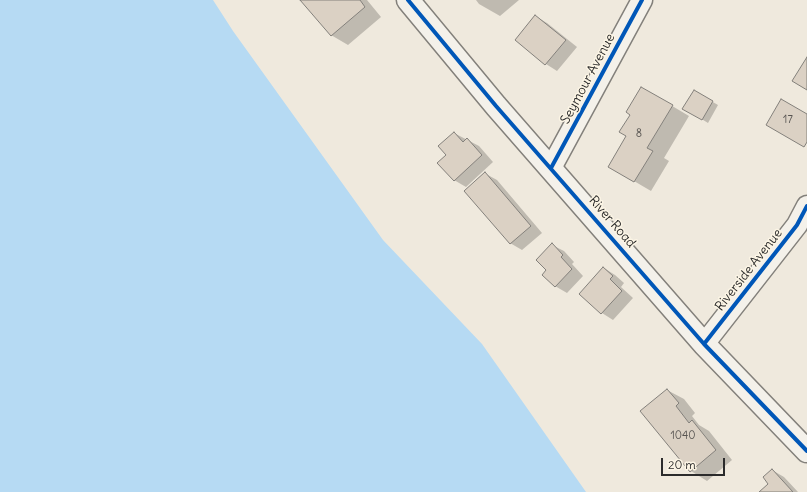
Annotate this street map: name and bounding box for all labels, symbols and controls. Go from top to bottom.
street label: Seymour Avenue [558,31,618,127]
house number: 17 [783,113,793,127]
house number: 8 [636,127,642,141]
street label: River Road [585,193,639,251]
street label: Riverside Avenue [712,226,786,314]
house number: 1040 [670,429,696,443]
scale bar [663,450,727,476]
text: 20 m [668,457,696,472]

